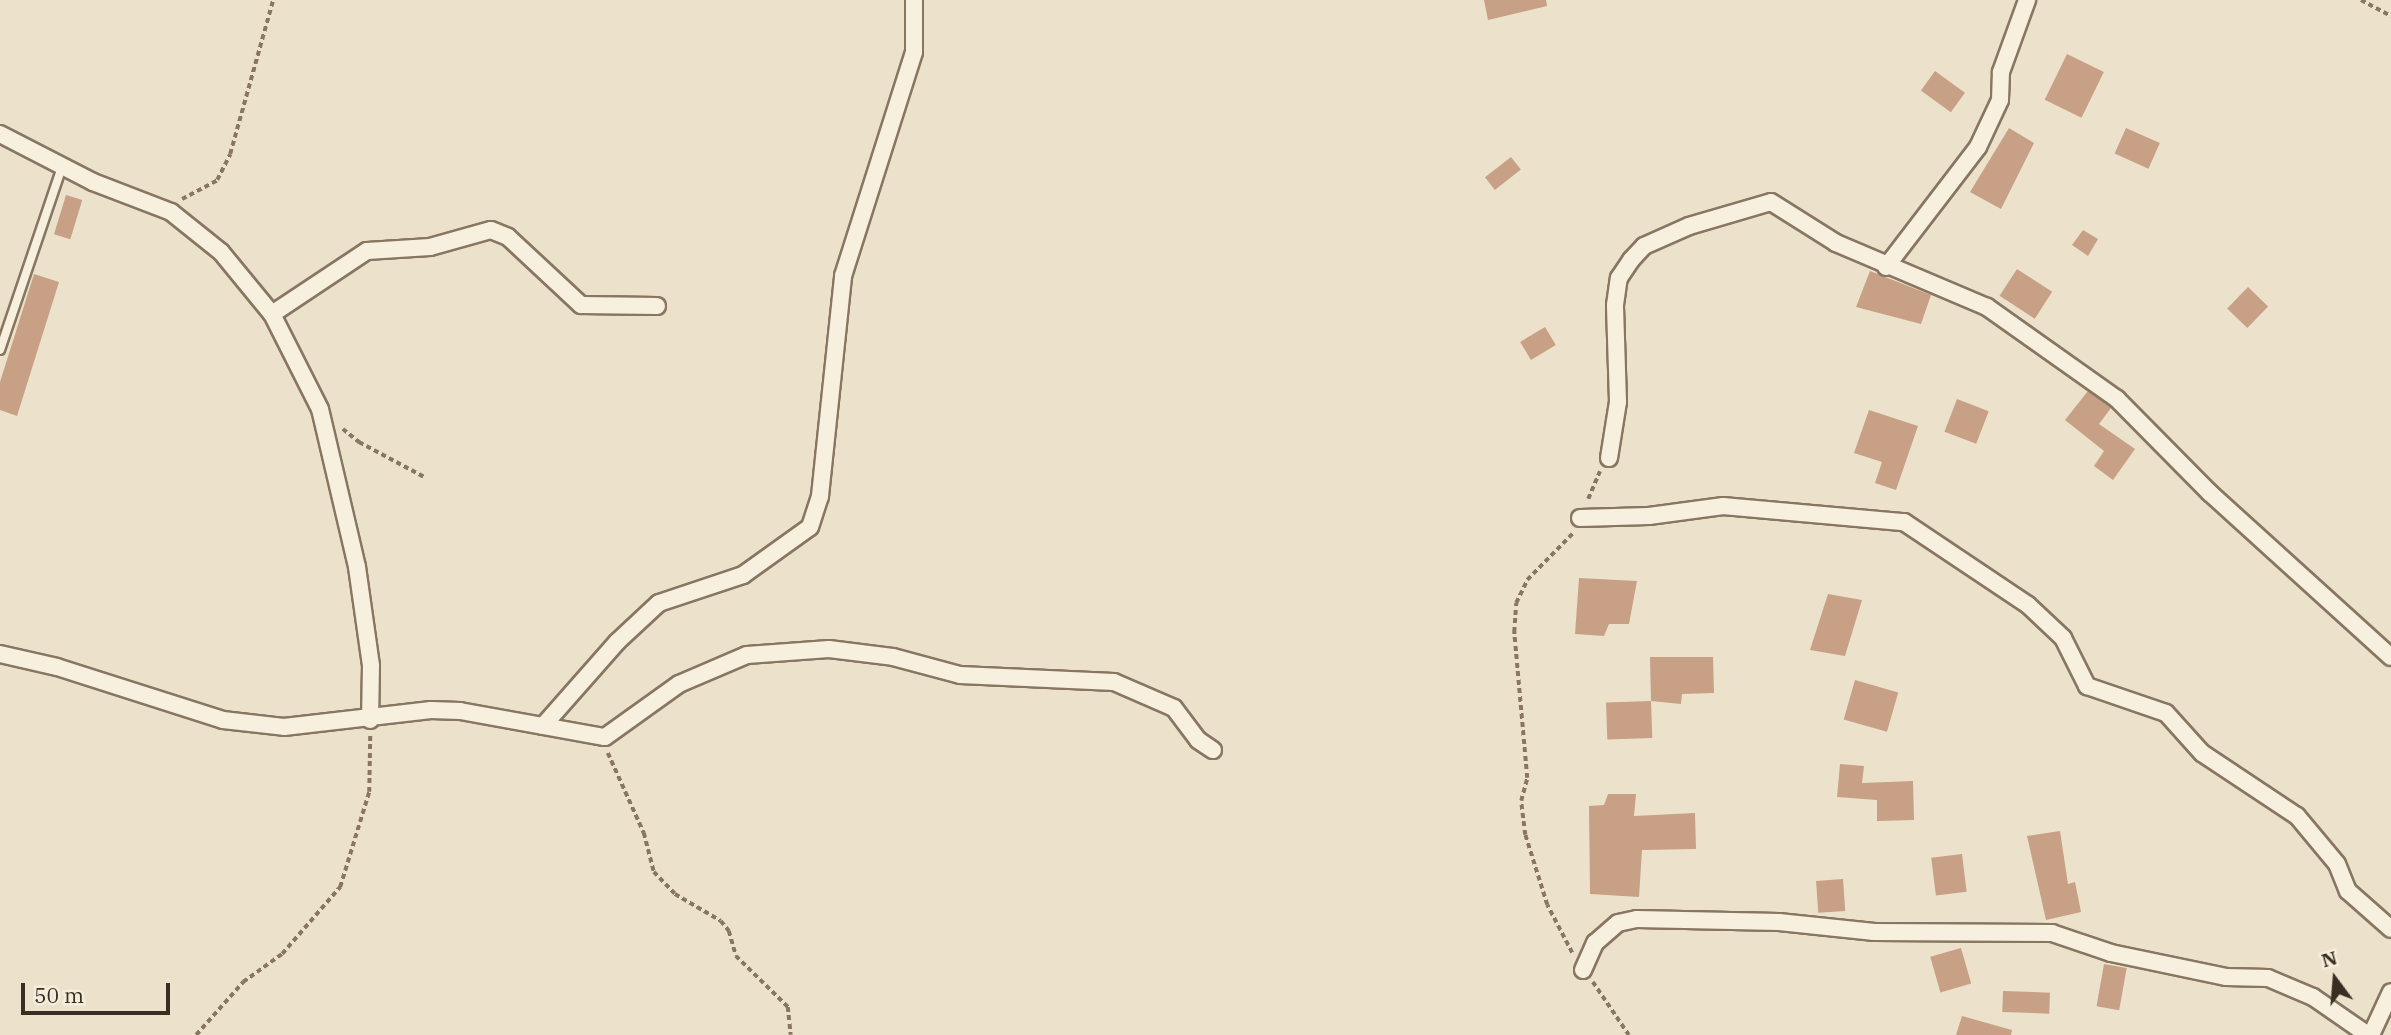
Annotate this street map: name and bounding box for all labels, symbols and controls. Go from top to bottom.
north arrow [2300,944,2370,1014]
text: N [2319,945,2340,972]
scale bar [24,968,173,1012]
text: 50 m [34,981,84,1009]

